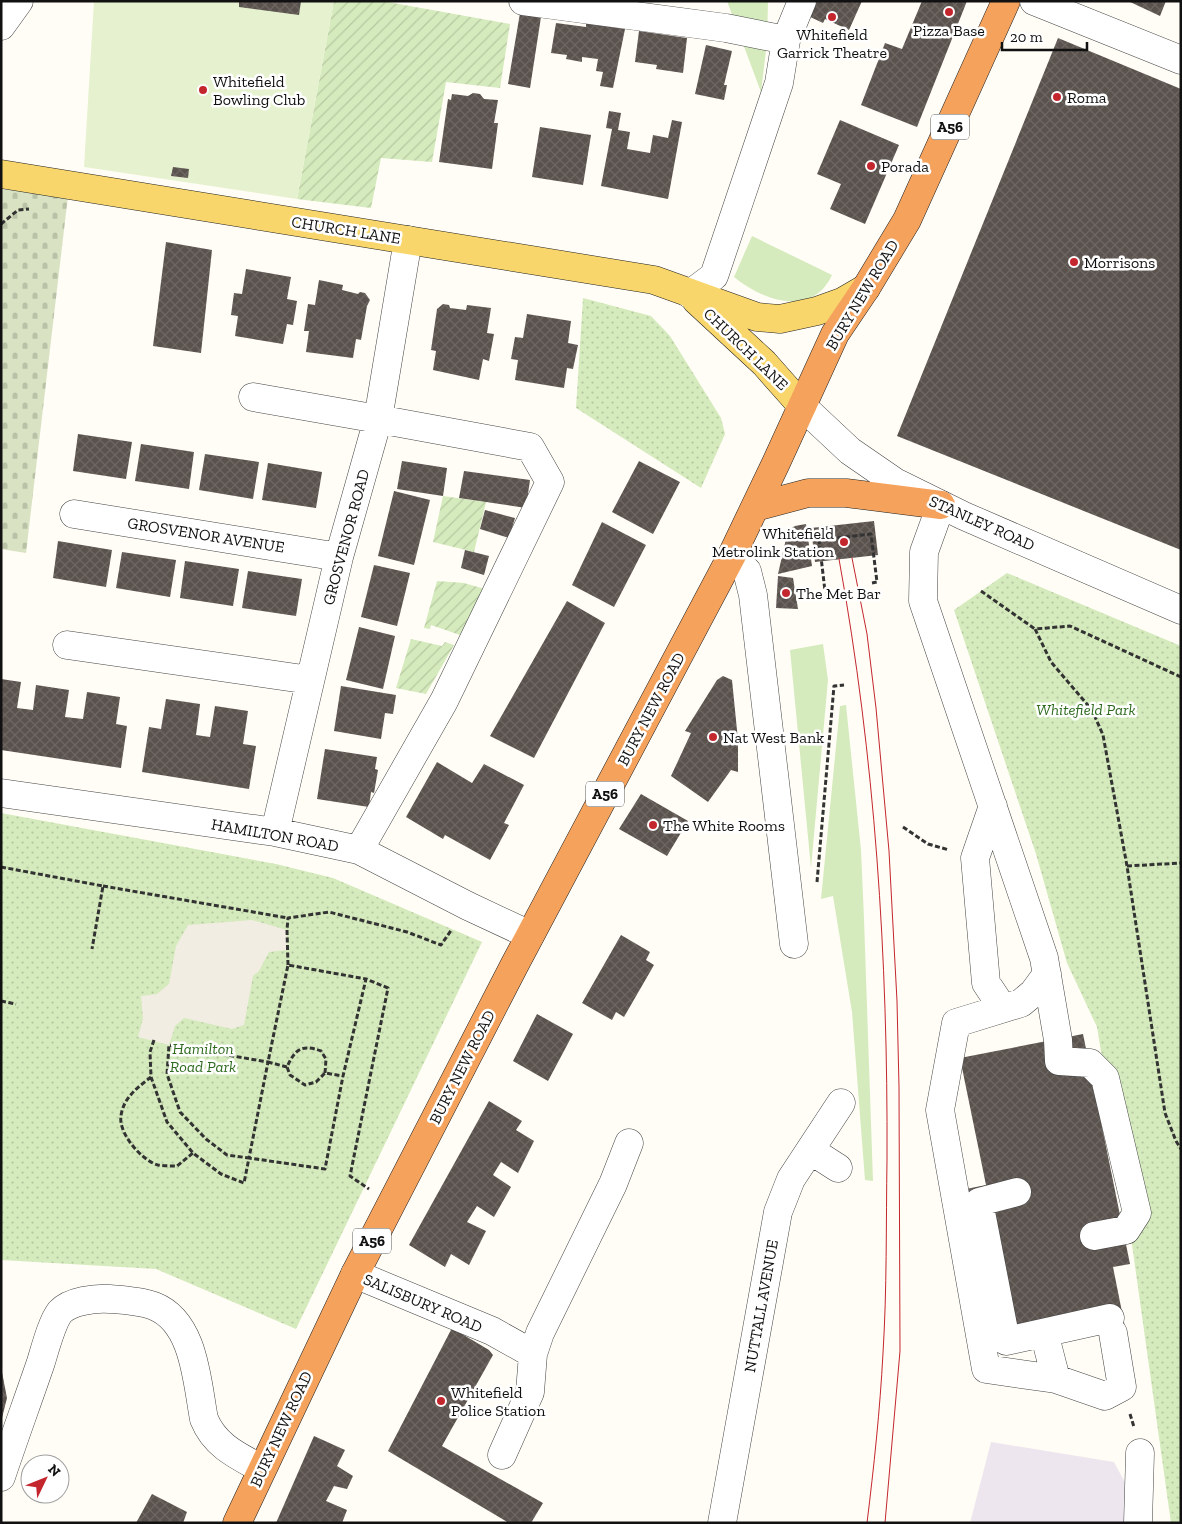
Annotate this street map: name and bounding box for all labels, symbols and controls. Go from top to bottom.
marker: Pizza Base [943,6,955,18]
marker: Whitefield Garrick Theatre [826,11,838,23]
scale bar [1002,20,1087,52]
place label: Pizza Base [913,21,985,40]
place label: Whitefield Garrick Theatre [777,25,887,62]
text: 20 m [1010,28,1043,46]
place label: Whitefield Bowling Club [213,72,305,109]
marker: Whitefield Bowling Club [197,84,209,96]
place label: Roma [1067,88,1107,107]
marker: Roma [1051,91,1063,103]
road number: A56 [931,114,969,140]
place label: Porada [881,157,929,176]
marker: Porada [865,160,877,172]
street label: CHURCH LANE [290,212,402,248]
street label: BURY NEW ROAD [822,236,902,354]
place label: Morrisons [1084,253,1155,272]
marker: Morrisons [1068,256,1080,268]
street label: CHURCH LANE [700,304,792,394]
street label: GROSVENOR ROAD [319,467,373,607]
street label: STANLEY ROAD [926,491,1038,555]
street label: GROSVENOR AVENUE [126,513,286,557]
place label: Whitefield Metrolink Station [712,524,835,561]
marker: Whitefield Metrolink Station [838,536,850,548]
place label: The Met Bar [796,584,881,603]
marker: The Met Bar [780,587,792,599]
street label: BURY NEW ROAD [613,649,689,769]
park label: Whitefield Park [1036,700,1136,719]
place label: Nat West Bank [723,728,825,747]
marker: Nat West Bank [707,731,719,743]
road number: A56 [586,782,624,806]
street label: HAMILTON ROAD [210,814,340,856]
place label: The White Rooms [663,816,785,835]
marker: The White Rooms [647,819,659,831]
street label: BURY NEW ROAD [425,1007,499,1127]
park label: Hamilton Road Park [170,1039,236,1076]
road number: A56 [353,1228,391,1254]
street label: NUTTALL AVENUE [740,1238,782,1374]
street label: SALISBURY ROAD [361,1269,485,1337]
street label: BURY NEW ROAD [246,1368,316,1490]
place label: Whitefield Police Station [451,1383,546,1420]
marker: Whitefield Police Station [435,1395,447,1407]
north arrow [20,1454,70,1504]
text: N [44,1461,64,1480]

